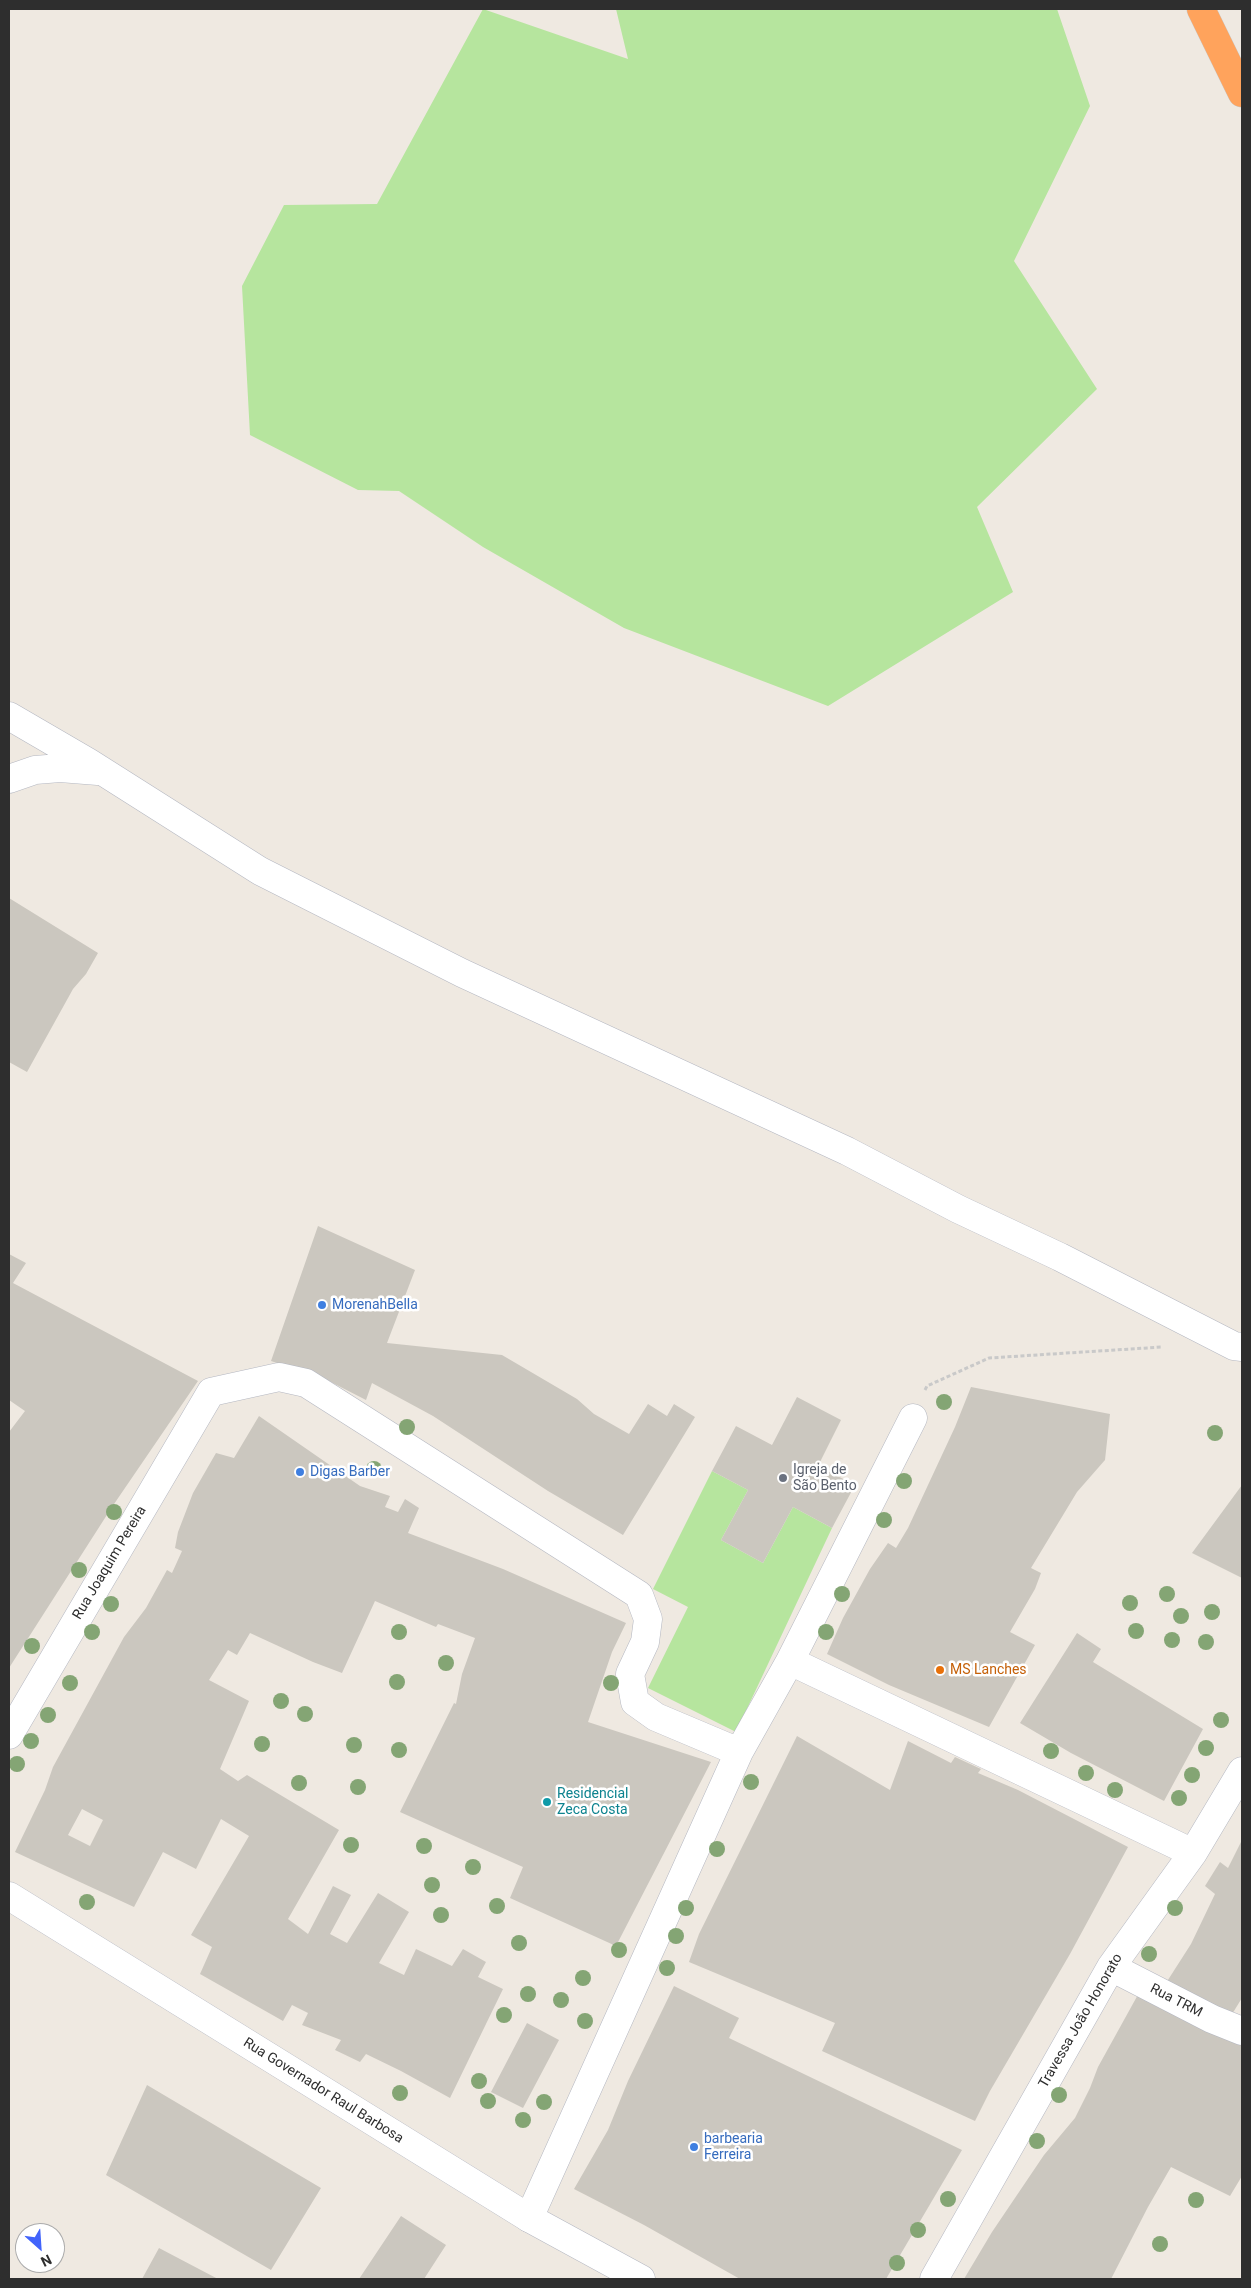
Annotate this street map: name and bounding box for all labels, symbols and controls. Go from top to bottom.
place label: MorenahBella [332,1297,418,1313]
marker: MorenahBella [316,1299,328,1311]
place label: Igreja de São Bento [793,1462,857,1494]
place label: Digas Barber [310,1464,390,1480]
marker: Digas Barber [294,1466,306,1478]
marker: Igreja de São Bento [777,1472,789,1484]
street label: Rua Joaquim Pereira [70,1503,150,1623]
place label: MS Lanches [950,1662,1027,1678]
marker: MS Lanches [934,1664,946,1676]
place label: Residencial Zeca Costa [557,1786,628,1818]
marker: Residencial Zeca Costa [541,1796,553,1808]
street label: Travessa João Honorato [1036,1951,1126,2091]
street label: Rua TRM [1147,1981,1205,2021]
street label: Rua Governador Raul Barbosa [240,2035,406,2147]
place label: barbearia Ferreira [704,2131,763,2164]
marker: barbearia Ferreira [688,2141,700,2153]
north arrow [15,2223,65,2273]
text: N [38,2251,54,2270]

